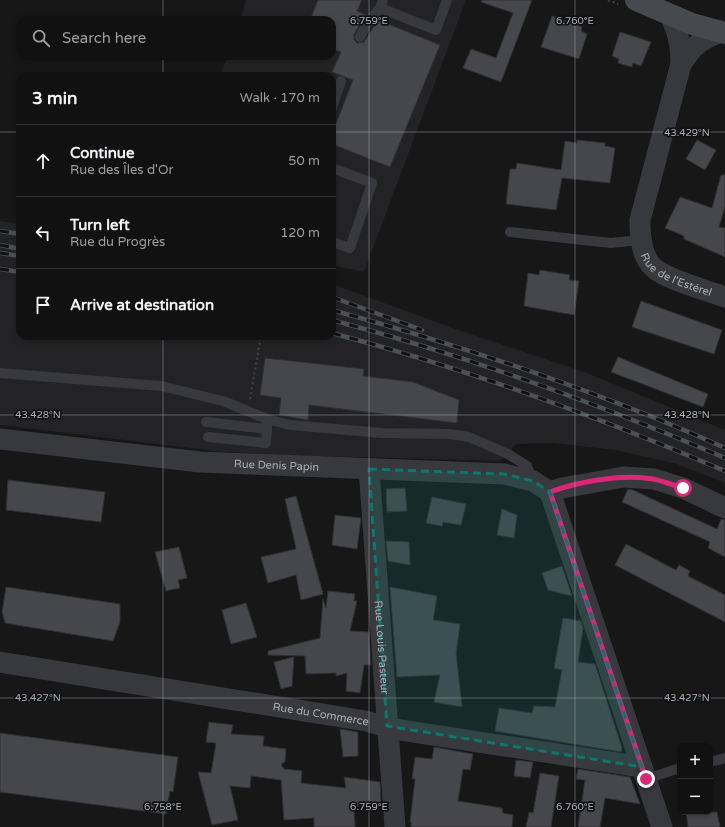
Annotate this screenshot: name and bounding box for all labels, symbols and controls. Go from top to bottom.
text: 6.759°E [350,15,388,27]
text: 6.760°E [556,15,594,27]
search box [16,16,336,60]
icon: search [30,27,52,49]
text: Search here [62,29,146,47]
text: 3 min [32,88,77,109]
text: Walk · 170 m [240,90,320,106]
text: 43.429°N [664,127,710,139]
text: Continue [70,144,134,162]
icon: ahead [32,150,54,172]
text: 50 m [288,153,320,169]
text: Rue des Îles d'Or [70,162,173,178]
text: Turn left [70,216,130,234]
icon: left [32,222,54,244]
text: 120 m [280,225,320,241]
text: Rue du Progrès [70,234,165,250]
street label: Rue de l'Estérel [638,251,714,299]
icon: arrive [32,294,54,316]
text: Arrive at destination [70,296,214,314]
text: 43.428°N [15,409,61,421]
text: 43.428°N [664,409,710,421]
street label: Rue Denis Papin [234,457,319,473]
route start [674,479,692,497]
street label: Rue Louis Pasteur [372,600,392,696]
text: 43.427°N [15,692,61,704]
text: 43.427°N [664,692,710,704]
street label: Rue du Commerce [272,700,370,728]
map controls [677,743,713,815]
button: + [677,743,713,779]
route end [637,770,655,788]
button: − [677,779,713,815]
text: 6.758°E [144,801,182,813]
text: 6.759°E [350,801,388,813]
text: 6.760°E [556,801,594,813]

